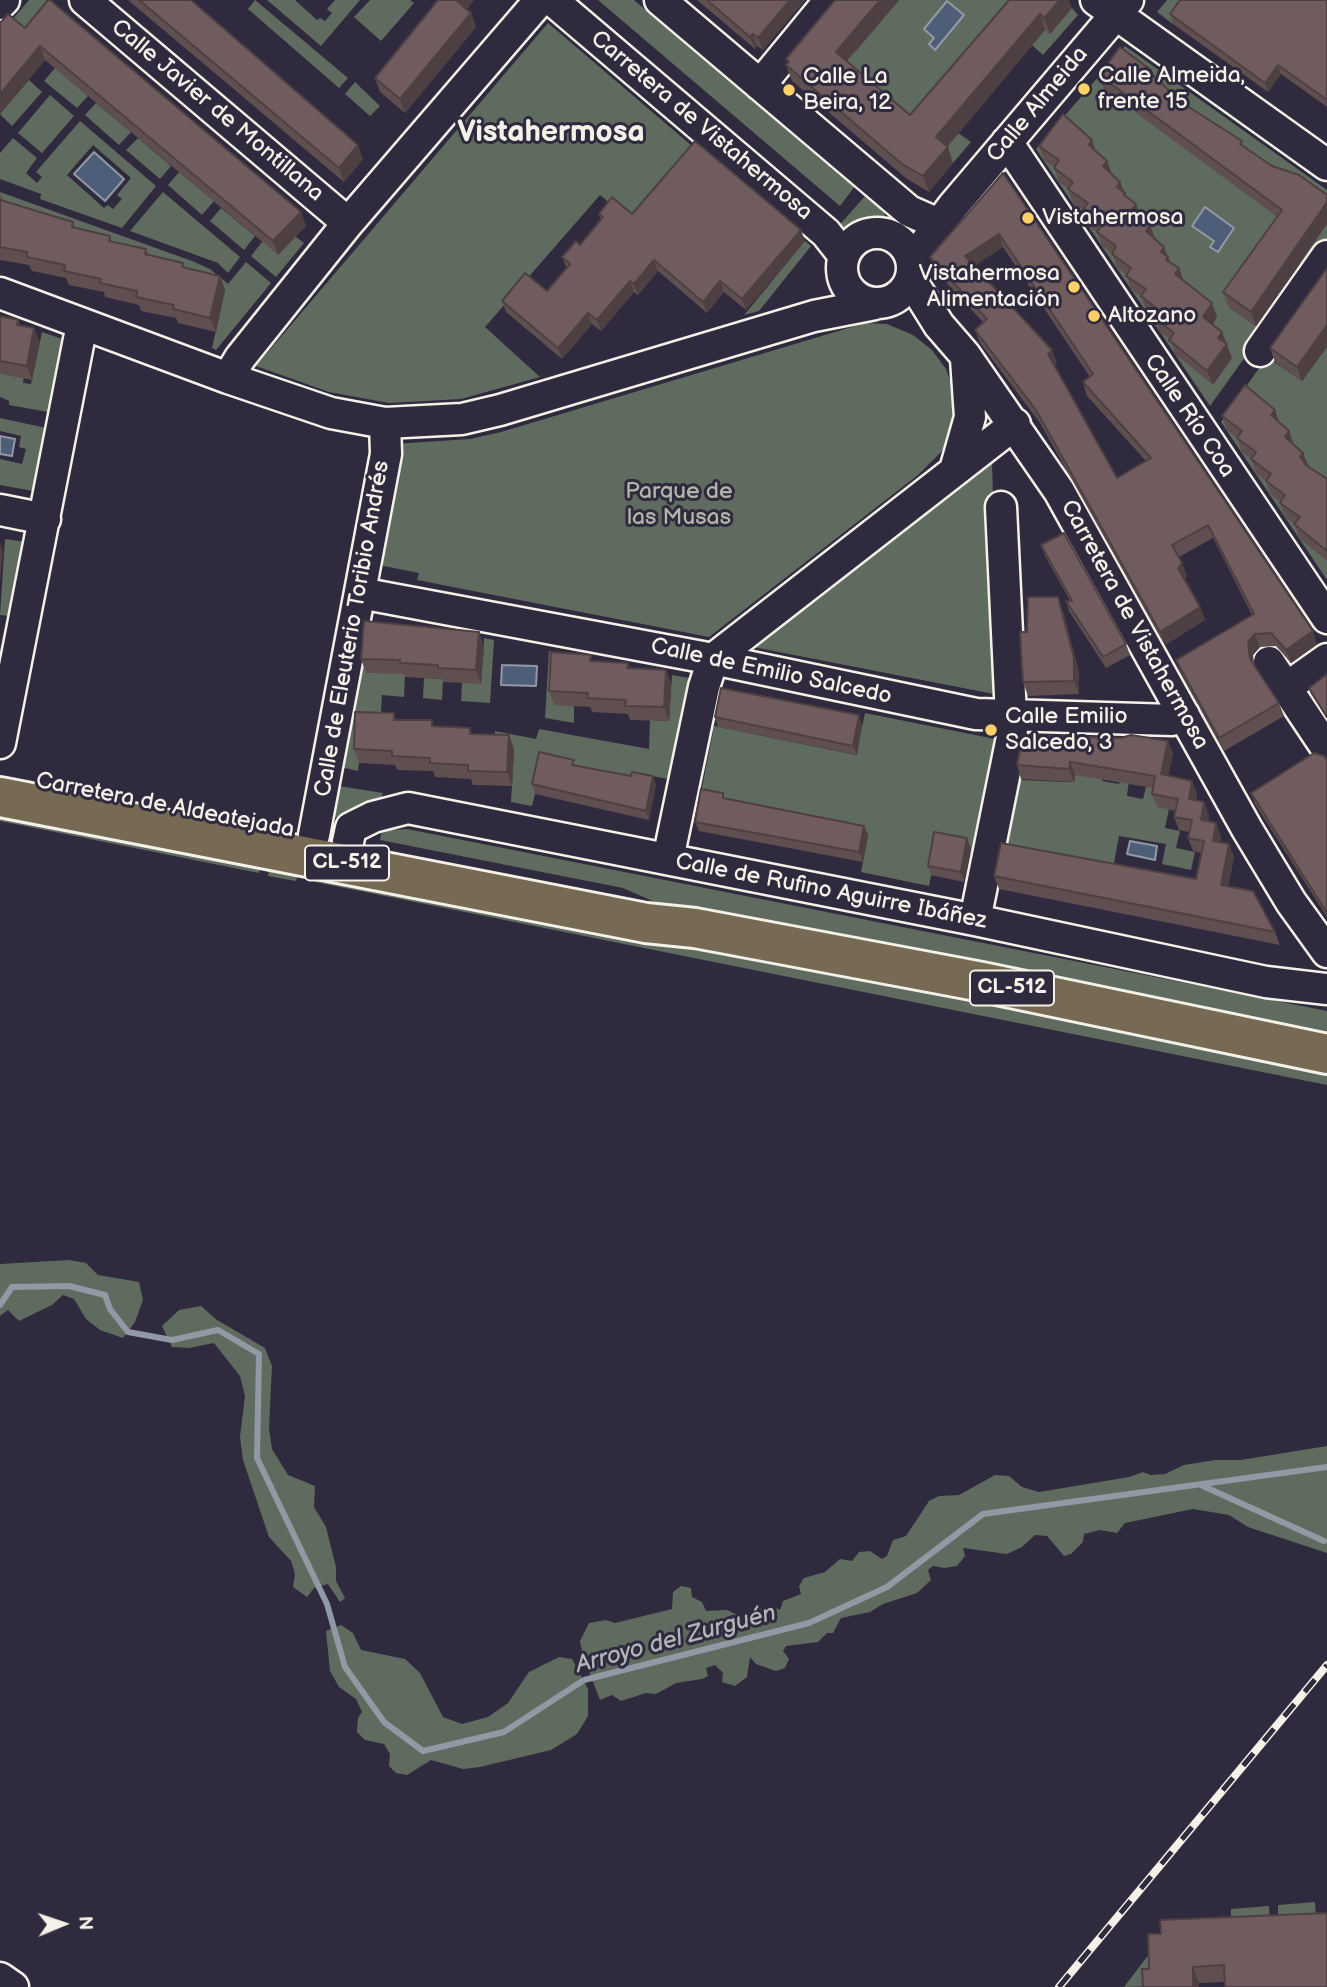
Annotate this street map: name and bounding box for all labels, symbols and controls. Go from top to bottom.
street label: Calle Javier de Montillana [105,14,329,208]
street label: Carretera de Vistahermosa [585,25,817,227]
street label: Calle Almeida [982,41,1094,169]
place label: Calle Almeida, frente 15 [1098,62,1245,116]
place label: Calle La Beira, 12 [803,63,892,117]
marker: Calle Almeida, frente 15 [1076,81,1092,97]
marker: Calle La Beira, 12 [781,82,797,98]
district label: Vistahermosa [457,115,645,151]
place label: Vistahermosa [1042,204,1184,232]
marker: Vistahermosa [1020,210,1036,226]
place label: Vistahermosa Alimentación [918,260,1060,314]
marker: Vistahermosa Alimentación [1066,279,1082,295]
place label: Altozano [1108,302,1196,330]
marker: Altozano [1086,308,1102,324]
street label: Calle Río Coa [1138,349,1240,483]
street label: Calle de Eleuterio Toribio Andrés [310,459,396,799]
park label: Parque de las Musas [625,478,733,532]
street label: Carretera de Vistahermosa [1054,496,1214,754]
street label: Calle de Emilio Salcedo [648,633,894,711]
place label: Calle Emilio Salcedo, 3 [1005,703,1127,757]
marker: Calle Emilio Salcedo, 3 [983,722,999,738]
street label: Carretera de Aldeatejada [33,767,297,845]
road number: CL-512 [305,846,389,880]
street label: Calle de Rufino Aguirre Ibáñez [673,848,989,936]
road number: CL-512 [970,970,1054,1006]
water label: Arroyo del Zurguén [573,1599,779,1681]
north arrow [28,1889,98,1959]
text: N [73,1916,96,1931]

